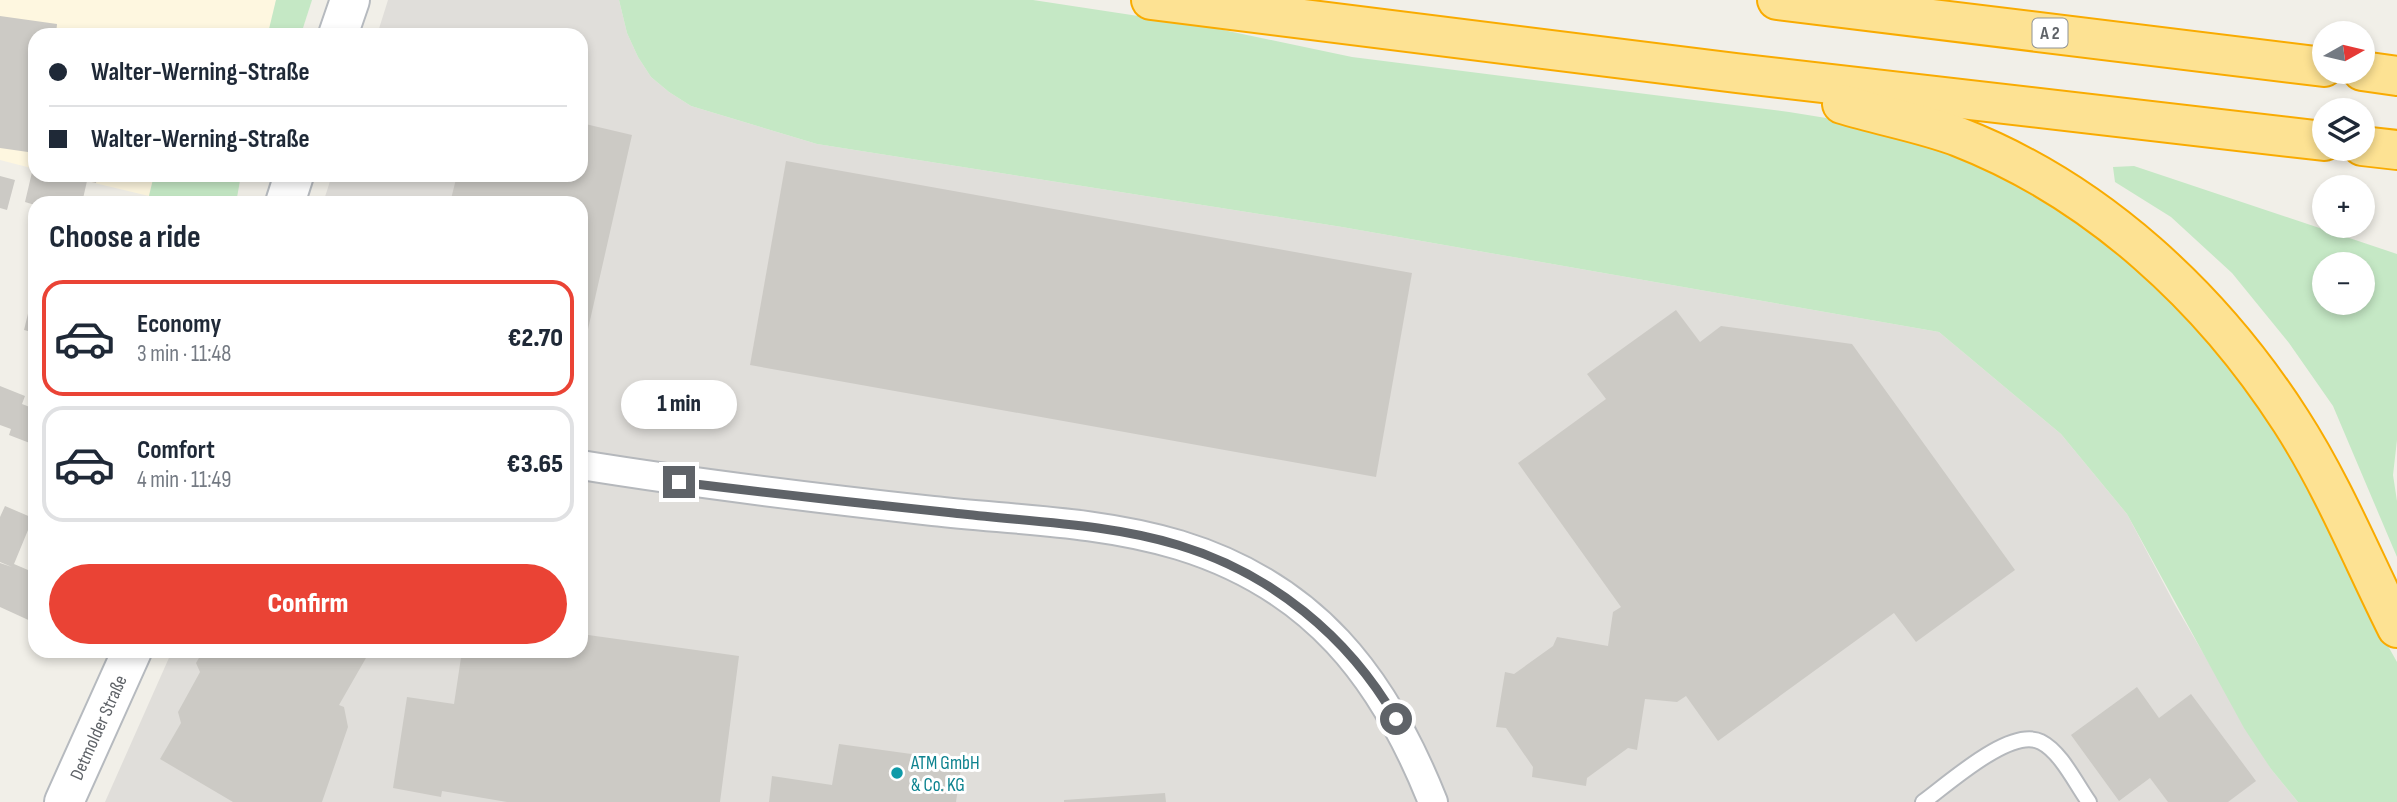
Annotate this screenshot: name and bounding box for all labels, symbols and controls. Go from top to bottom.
road number: A 2 [2032,18,2068,48]
north arrow [2312,21,2375,84]
map controls [2312,21,2375,315]
text: Walter-Werning-Straße [91,57,310,88]
button: layers [2312,98,2375,161]
text: Walter-Werning-Straße [91,124,310,155]
button: + [2312,175,2375,238]
text: Choose a ride [49,218,201,257]
button: − [2312,252,2375,315]
icon: car [53,307,116,370]
text: Economy [137,309,221,340]
text: €2.70 [508,323,563,354]
text: 3 min · 11:48 [137,340,231,368]
callout: 1 min [621,380,737,430]
text: 1 min [657,390,701,418]
icon: car [53,433,116,496]
text: Comfort [137,435,215,466]
text: €3.65 [507,449,563,480]
text: 4 min · 11:49 [137,466,231,494]
route end [663,466,695,498]
button: Confirm [49,564,567,644]
street label: Detmolder Straße [65,672,133,784]
route start [1380,703,1412,735]
place label: ATM GmbH & Co. KG [910,752,980,797]
marker: ATM GmbH & Co. KG [889,765,905,781]

